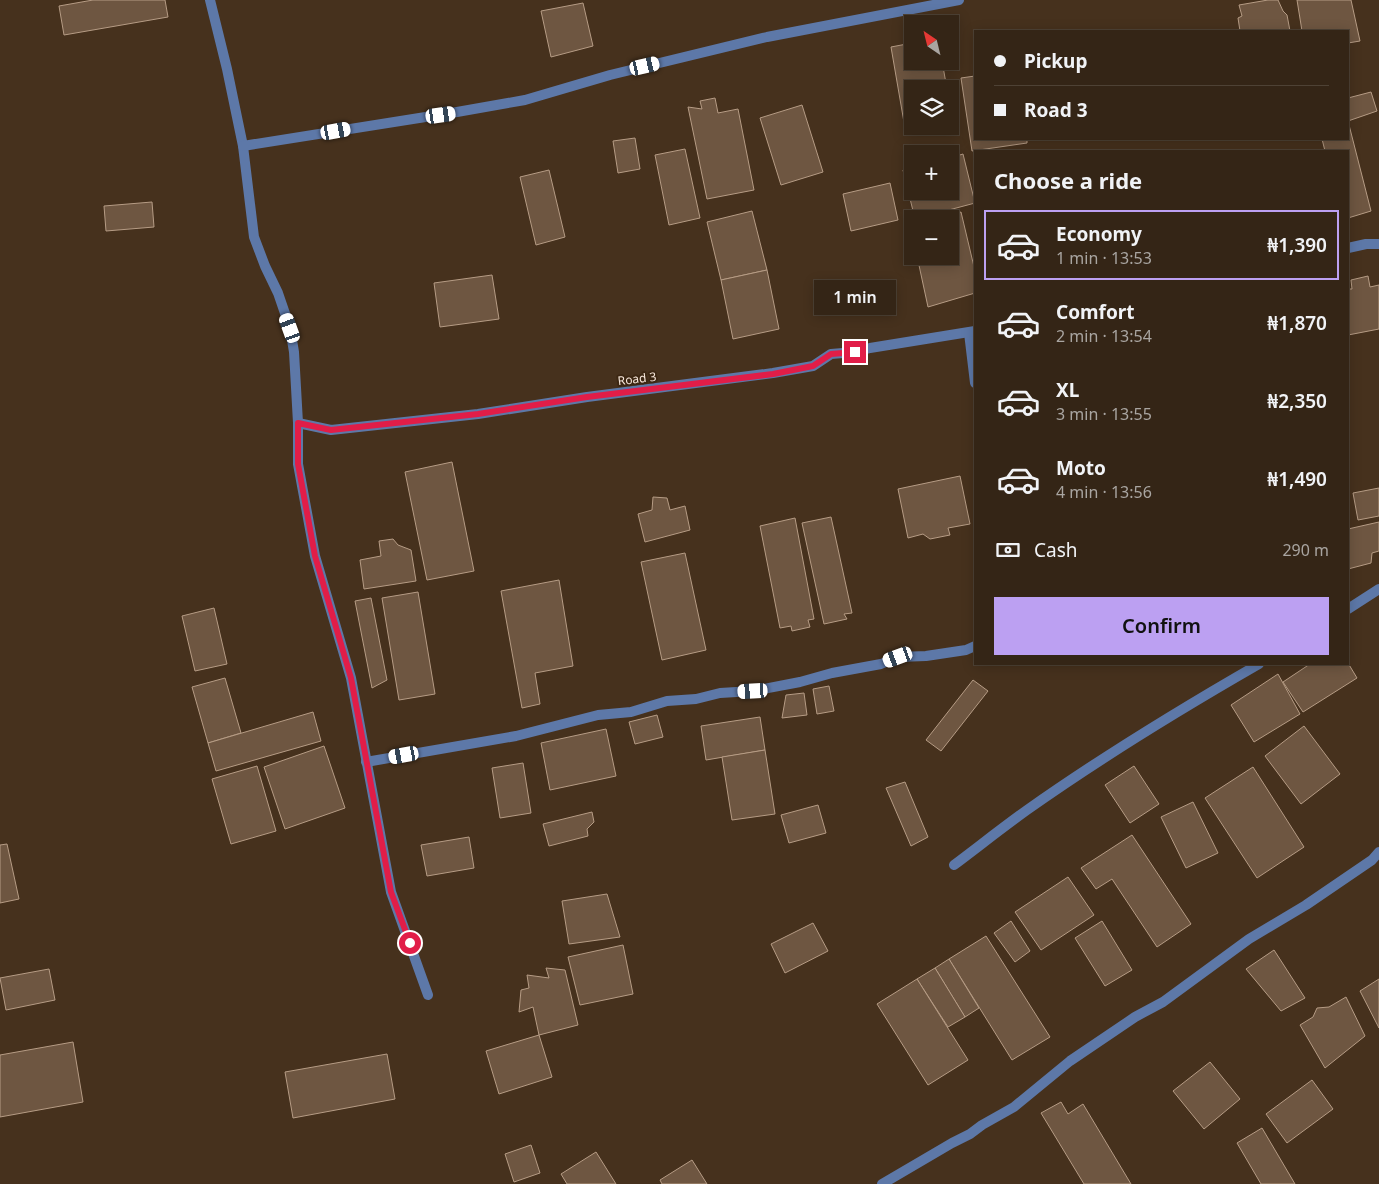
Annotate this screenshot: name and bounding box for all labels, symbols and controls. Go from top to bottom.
north arrow [904,15,959,70]
map controls [904,15,959,265]
text: Pickup [1024,48,1087,74]
car [628,55,661,77]
button: layers [904,80,959,135]
text: Road 3 [1024,97,1088,123]
car [425,105,456,125]
car [319,121,352,141]
button: + [904,145,959,200]
text: Choose a ride [994,165,1142,195]
button: − [904,210,959,265]
text: Economy [1056,221,1142,247]
icon: car [996,223,1041,268]
text: ₦1,390 [1267,232,1327,258]
text: 1 min · 13:53 [1056,247,1152,269]
callout: 1 min [814,280,896,314]
text: 1 min [833,286,877,308]
text: Comfort [1056,299,1135,325]
icon: car [996,301,1041,346]
text: ₦1,870 [1267,310,1327,336]
car [277,311,302,345]
text: 2 min · 13:54 [1056,325,1152,347]
route end [844,341,866,363]
street label: Road 3 [617,368,657,389]
text: XL [1056,377,1079,403]
icon: car [996,379,1041,424]
text: ₦2,350 [1267,388,1327,414]
text: 3 min · 13:55 [1056,403,1152,425]
text: Moto [1056,455,1106,481]
icon: car [996,457,1041,502]
text: ₦1,490 [1267,466,1327,492]
text: 4 min · 13:56 [1056,481,1152,503]
icon: cash [994,536,1022,564]
text: Cash [1034,537,1078,563]
text: 290 m [1282,539,1329,561]
button: Confirm [994,597,1329,655]
car [881,645,914,669]
car [737,683,768,699]
car [387,745,420,765]
route start [399,932,421,954]

